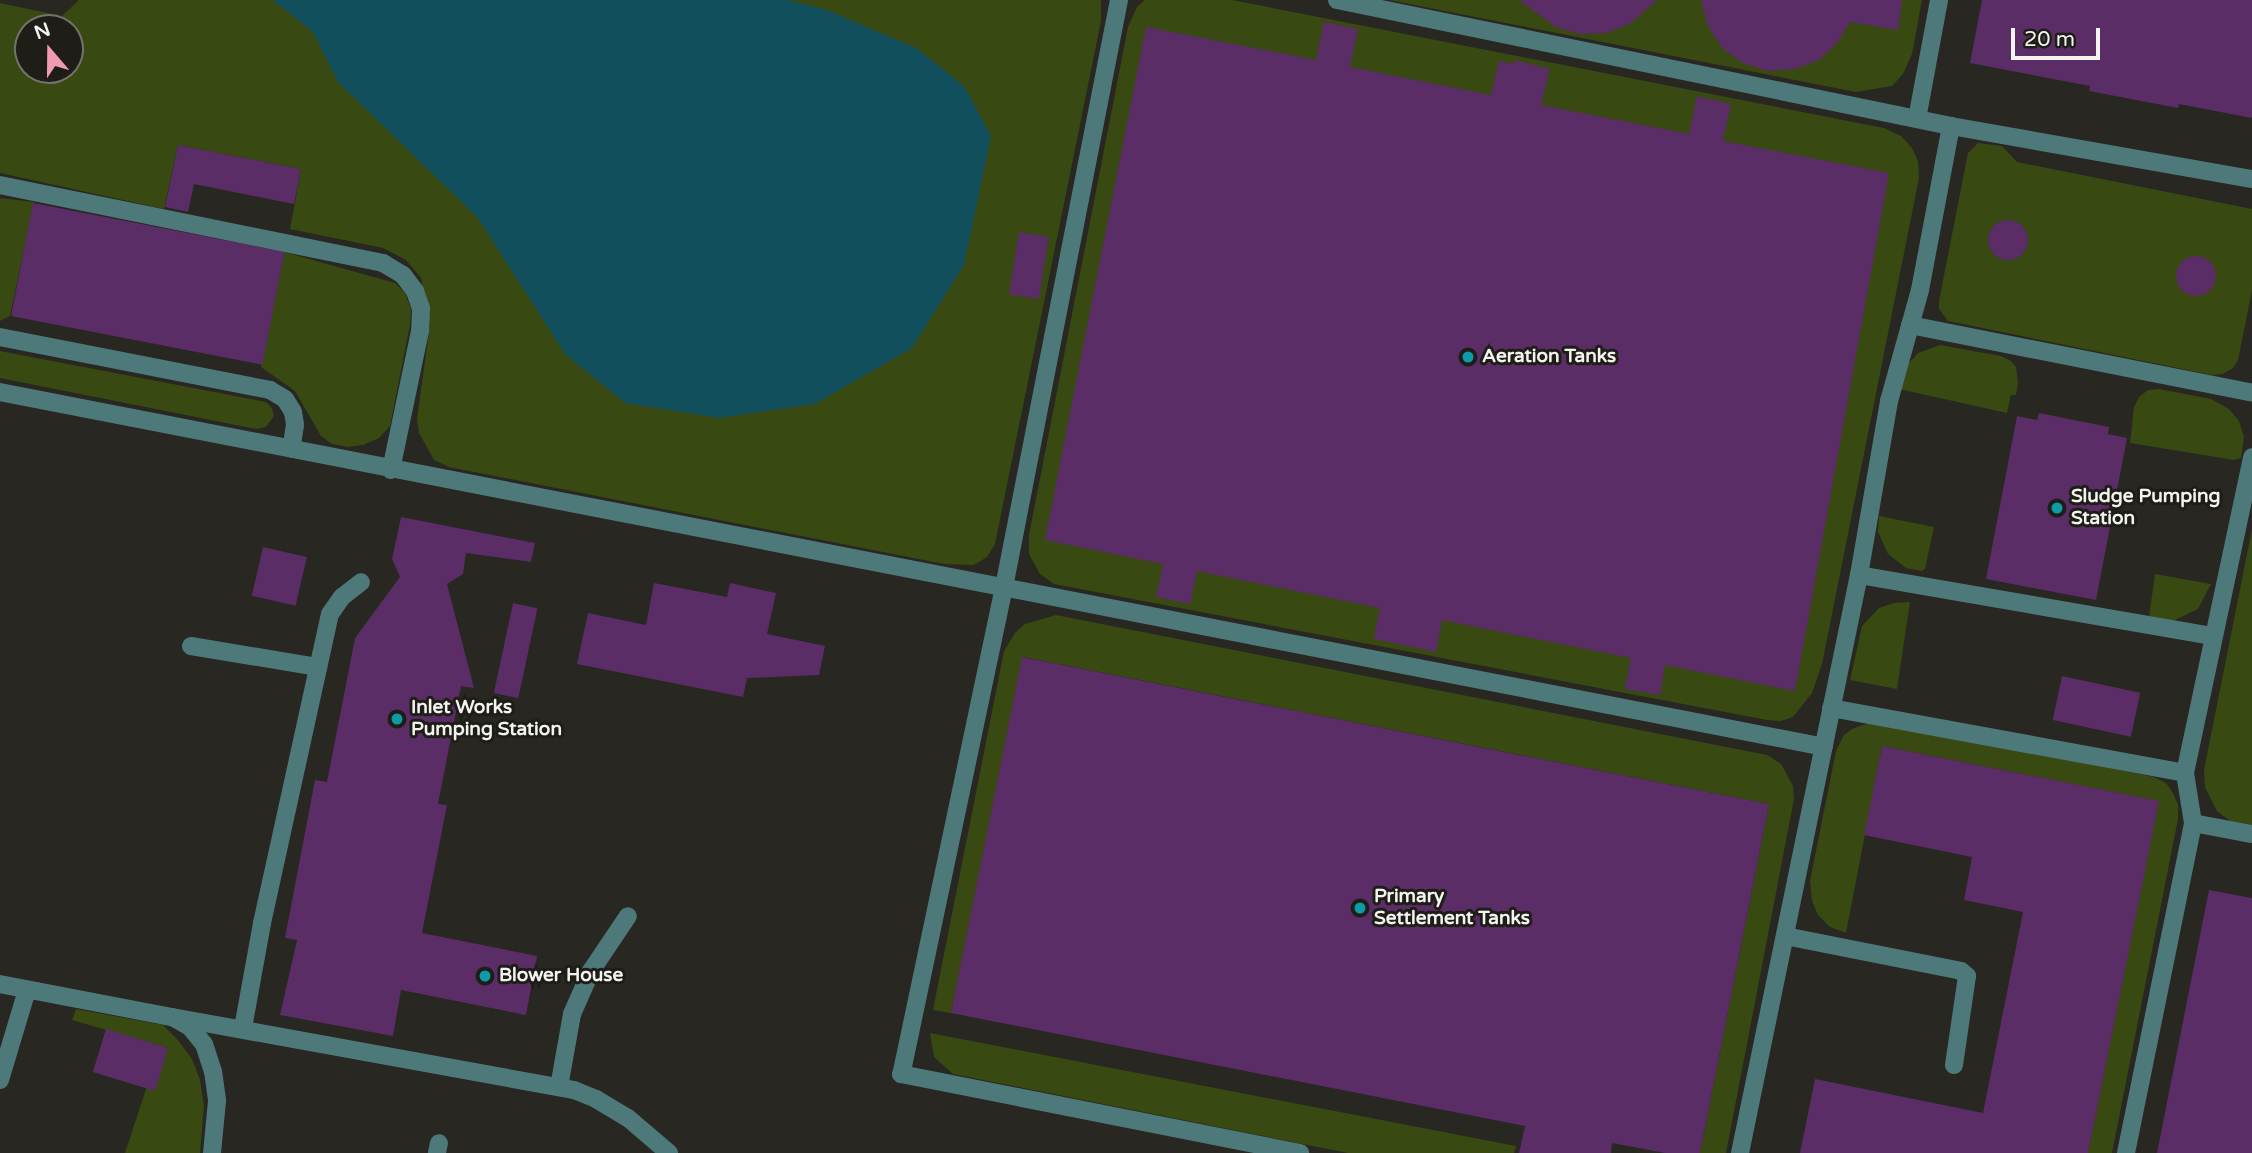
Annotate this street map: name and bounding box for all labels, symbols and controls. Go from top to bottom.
north arrow [14,14,84,84]
scale bar [2014,14,2103,58]
text: N [32,18,53,44]
text: 20 m [2024,27,2075,52]
place label: Aeration Tanks [1482,346,1616,368]
marker: Aeration Tanks [1460,349,1476,365]
place label: Sludge Pumping Station [2071,486,2220,530]
marker: Sludge Pumping Station [2049,500,2065,516]
place label: Inlet Works Pumping Station [411,697,562,741]
marker: Inlet Works Pumping Station [389,711,405,727]
place label: Primary Settlement Tanks [1374,886,1530,930]
marker: Primary Settlement Tanks [1352,900,1368,916]
place label: Blower House [499,965,623,987]
marker: Blower House [477,968,493,984]

